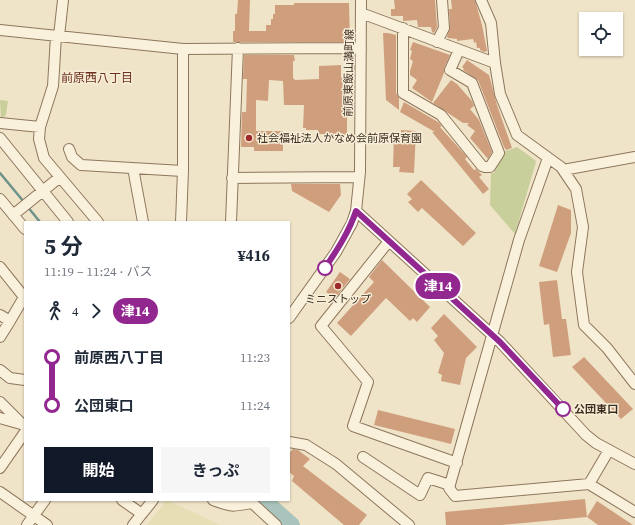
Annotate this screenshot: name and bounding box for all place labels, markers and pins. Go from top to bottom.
place label: 社会福祉法人かなめ会前原保育園 [257,131,422,146]
marker: 社会福祉法人かなめ会前原保育園 [244,133,254,143]
unlabelled marker [317,260,333,276]
marker: ミニストップ [333,281,343,291]
place label: ミニストップ [305,292,371,307]
marker: 公団東口 [555,401,571,417]
place label: 公団東口 [574,402,618,417]

